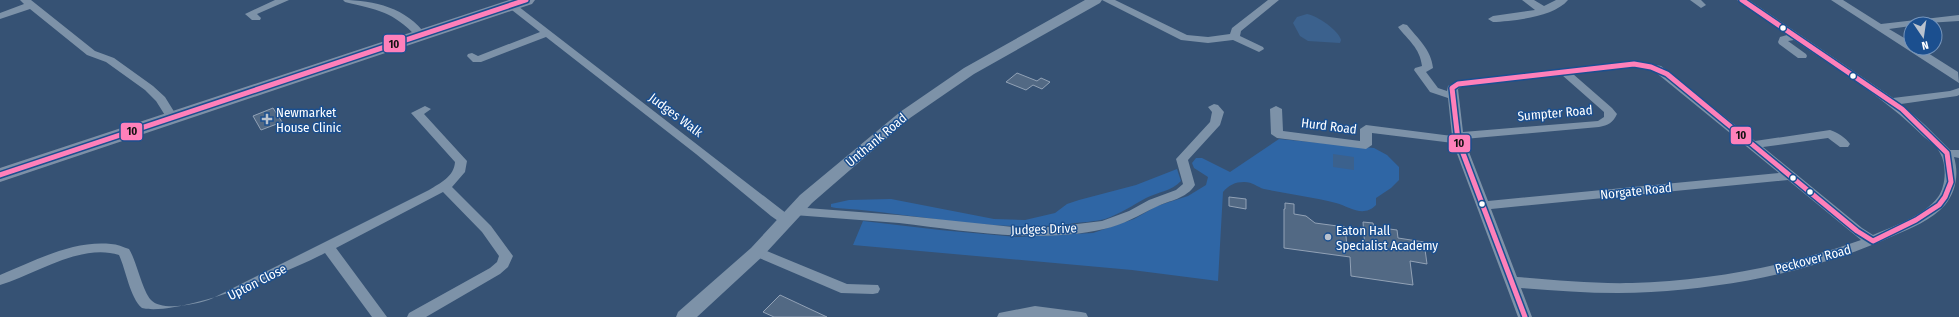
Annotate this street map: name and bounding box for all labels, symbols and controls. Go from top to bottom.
north arrow [1903,16,1943,56]
unlabelled marker [1778,23,1788,33]
line badge: 10 [383,34,406,53]
text: 10 [389,38,399,51]
text: N [1920,38,1930,52]
unlabelled marker [1848,71,1858,81]
street label: Judges Walk [646,90,707,141]
street label: Sumpter Road [1517,102,1593,124]
place label: Newmarket House Clinic [276,105,342,135]
street label: Unthank Road [842,110,910,170]
marker: Newmarket House Clinic [261,113,273,125]
street label: Hurd Road [1300,115,1358,137]
line badge: 10 [120,122,143,141]
text: 10 [127,125,137,138]
line badge: 10 [1730,126,1752,145]
text: 10 [1736,129,1746,142]
line badge: 10 [1448,134,1471,153]
text: 10 [1454,137,1464,150]
unlabelled marker [1788,173,1798,183]
street label: Norgate Road [1600,180,1672,202]
unlabelled marker [1805,187,1815,197]
unlabelled marker [1477,199,1487,209]
street label: Judges Drive [1011,220,1077,238]
place label: Eaton Hall Specialist Academy [1336,223,1438,253]
marker: Eaton Hall Specialist Academy [1323,232,1333,242]
street label: Peckover Road [1773,242,1853,276]
street label: Upton Close [225,261,289,303]

